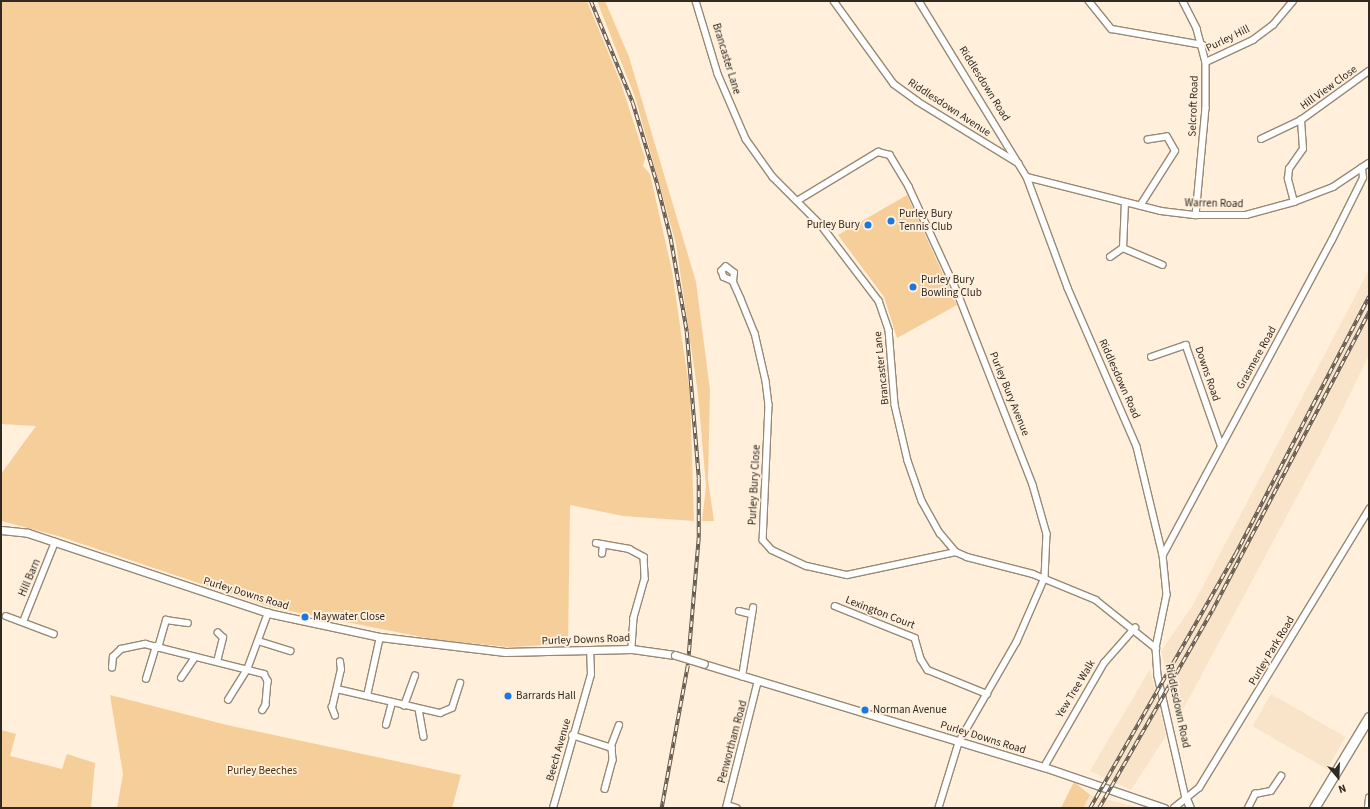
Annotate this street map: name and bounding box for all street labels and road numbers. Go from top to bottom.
street label: Brancaster Lane [709,22,743,96]
street label: Purley Hill [1204,23,1252,55]
street label: Riddlesdown Road [956,44,1012,124]
street label: Hill View Close [1298,63,1360,113]
street label: Selcroft Road [1186,75,1202,137]
street label: Riddlesdown Avenue [905,76,993,140]
street label: Warren Road [1184,197,1244,211]
street label: Grasmere Road [1234,324,1280,392]
street label: Brancaster Lane [872,331,892,405]
street label: Riddlesdown Road [1096,337,1142,421]
street label: Downs Road [1191,345,1223,403]
street label: Purley Bury Avenue [986,350,1032,438]
street label: Purley Bury Close [746,444,764,526]
street label: Hill Barn [16,557,44,599]
street label: Purley Downs Road [202,575,290,613]
street label: Lexington Court [843,594,917,632]
street label: Purley Park Road [1246,614,1298,688]
street label: Purley Downs Road [541,632,631,648]
street label: Yew Tree Walk [1054,658,1098,720]
street label: Riddlesdown Road [1162,663,1192,749]
street label: Penwortham Road [716,699,750,785]
street label: Beech Avenue [544,717,574,783]
street label: Purley Downs Road [939,719,1027,757]

